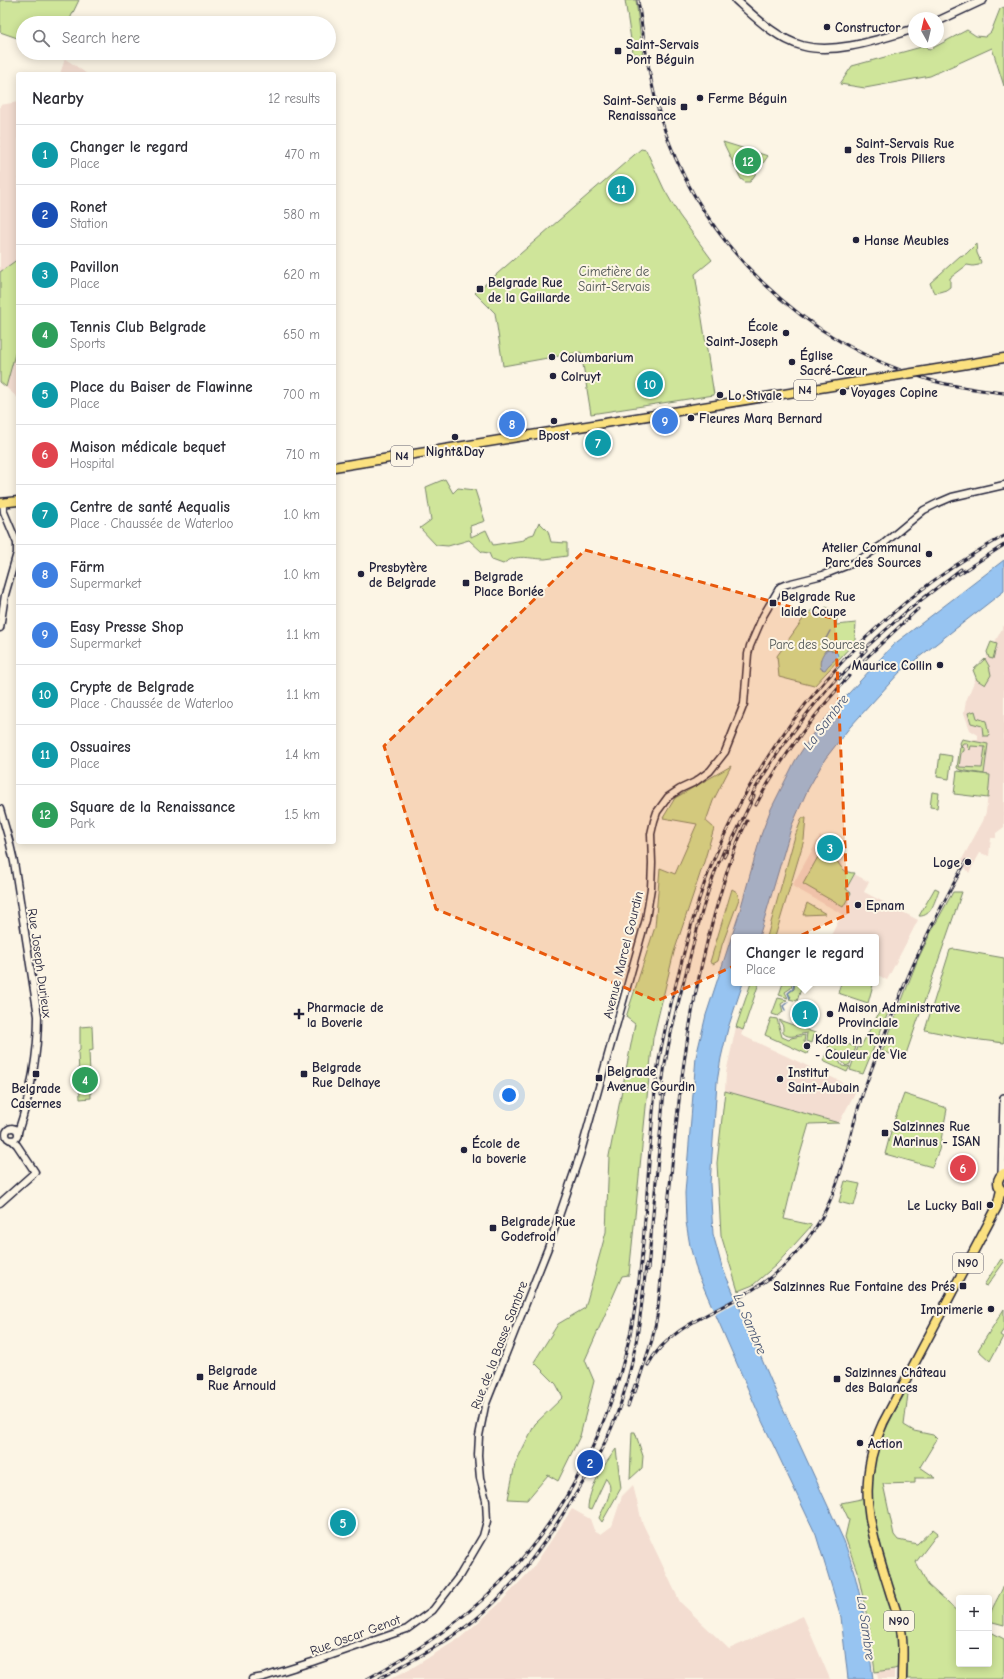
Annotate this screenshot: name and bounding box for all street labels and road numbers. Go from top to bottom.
road number: N4 [794,380,816,400]
road number: N4 [391,446,413,466]
street label: Avenue Marcel Gourdin [600,890,646,1020]
street label: Rue Joseph Durieux [25,907,55,1019]
road number: N90 [953,1253,983,1273]
street label: Rue de la Basse Sambre [468,1278,531,1411]
street label: Rue Oscar Genot [308,1611,403,1658]
road number: N90 [884,1611,914,1631]

